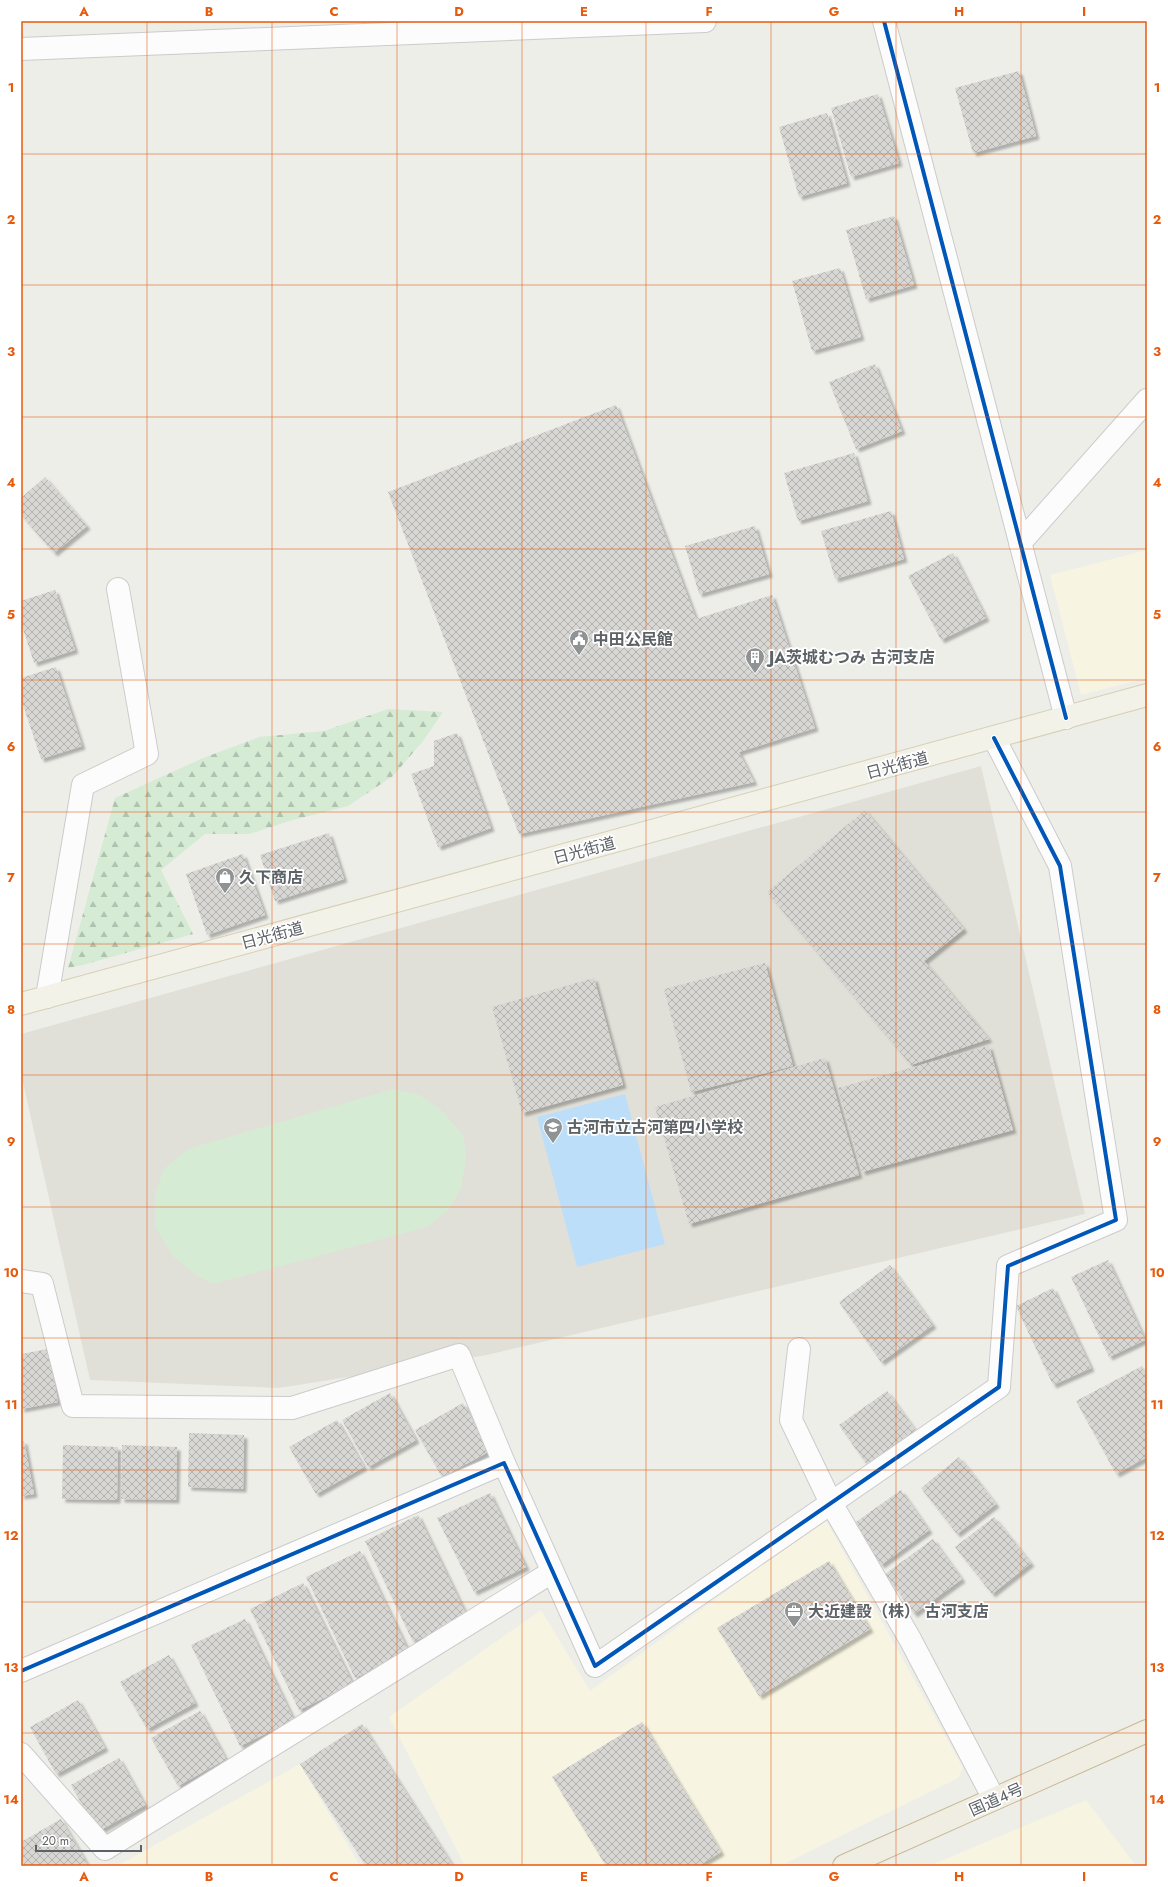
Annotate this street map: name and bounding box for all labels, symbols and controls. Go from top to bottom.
text: A [78,2,89,21]
text: B [205,2,214,21]
text: C [329,2,339,21]
text: D [454,2,464,21]
text: E [580,2,588,21]
text: F [705,2,713,21]
text: G [829,2,840,21]
text: H [954,2,964,21]
text: I [1082,2,1086,21]
text: 1 [8,78,14,97]
text: 1 [1154,78,1160,97]
text: 2 [7,210,15,229]
text: 2 [1153,210,1161,229]
text: 3 [7,342,15,361]
text: 3 [1153,342,1161,361]
text: 4 [6,473,16,492]
text: 4 [1152,473,1162,492]
text: 5 [7,605,15,624]
text: 5 [1153,605,1161,624]
public building icon: 中田公民館 [568,628,590,656]
place label: 中田公民館 [593,628,673,651]
building icon: JA茨城むつみ 古河支店 [744,646,766,674]
place label: JA茨城むつみ 古河支店 [766,646,935,669]
text: 6 [7,737,16,756]
text: 6 [1153,737,1162,756]
street label: 日光街道 [863,746,931,785]
street label: 日光街道 [550,831,618,870]
shop icon: 久下商店 [214,866,236,894]
place label: 久下商店 [239,866,303,889]
text: 7 [7,868,15,887]
text: 7 [1153,868,1161,887]
street label: 日光街道 [238,916,306,955]
text: 8 [7,1000,15,1019]
text: 8 [1153,1000,1161,1019]
school or university icon: 古河市立古河第四小学校 [542,1116,564,1144]
place label: 古河市立古河第四小学校 [567,1116,743,1139]
text: 9 [7,1132,16,1151]
text: 9 [1153,1132,1162,1151]
text: 10 [3,1263,19,1282]
text: 10 [1149,1263,1165,1282]
text: 11 [4,1395,18,1414]
text: 11 [1150,1395,1164,1414]
text: 12 [3,1526,19,1545]
text: 12 [1149,1526,1165,1545]
office icon: 大近建設（株） 古河支店 [783,1600,805,1628]
place label: 大近建設（株） 古河支店 [808,1600,989,1623]
text: 13 [4,1658,18,1677]
text: 13 [1150,1658,1164,1677]
street label: 国道4号 [965,1777,1027,1822]
text: 14 [3,1790,19,1809]
text: 14 [1149,1790,1165,1809]
scale bar [36,1827,141,1853]
text: 20 m [42,1832,69,1850]
text: A [78,1867,89,1886]
text: B [205,1867,214,1886]
text: C [329,1867,339,1886]
text: D [454,1867,464,1886]
text: E [580,1867,588,1886]
text: F [705,1867,713,1886]
text: G [829,1867,840,1886]
text: H [954,1867,964,1886]
text: I [1082,1867,1086,1886]

